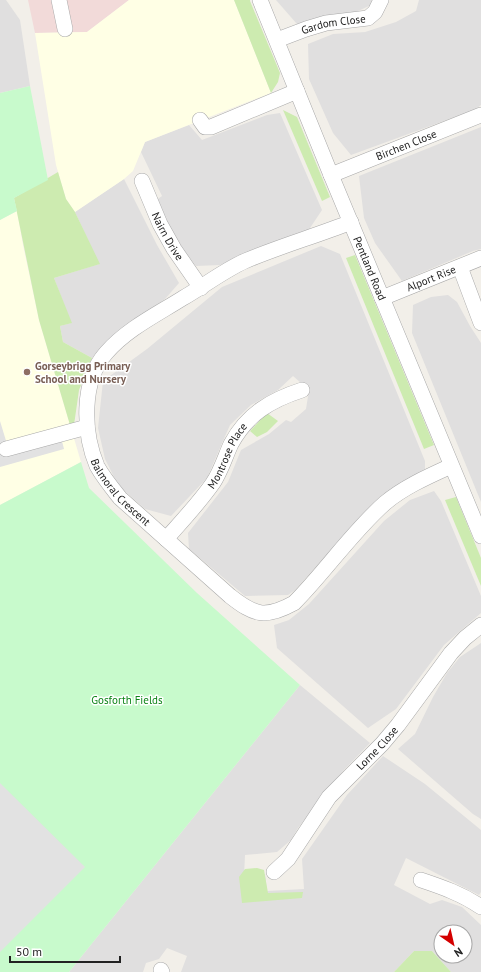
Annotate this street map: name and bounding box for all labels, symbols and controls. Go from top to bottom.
street label: Gardom Close [299,11,367,37]
street label: Birchen Close [374,126,439,163]
street label: Nairn Drive [149,210,187,263]
street label: Pentland Road [350,234,389,303]
street label: Alport Rise [404,262,458,294]
place label: Gorseybrigg Primary School and Nursery [35,359,131,386]
marker: Gorseybrigg Primary School and Nursery [22,367,32,377]
street label: Montrose Place [204,419,250,491]
street label: Balmoral Crescent [88,457,154,529]
park label: Gosforth Fields [91,693,163,707]
street label: Lorne Close [353,723,401,773]
north arrow [433,924,473,964]
scale bar [10,938,120,964]
text: 50 m [16,944,42,959]
text: N [452,944,466,960]

